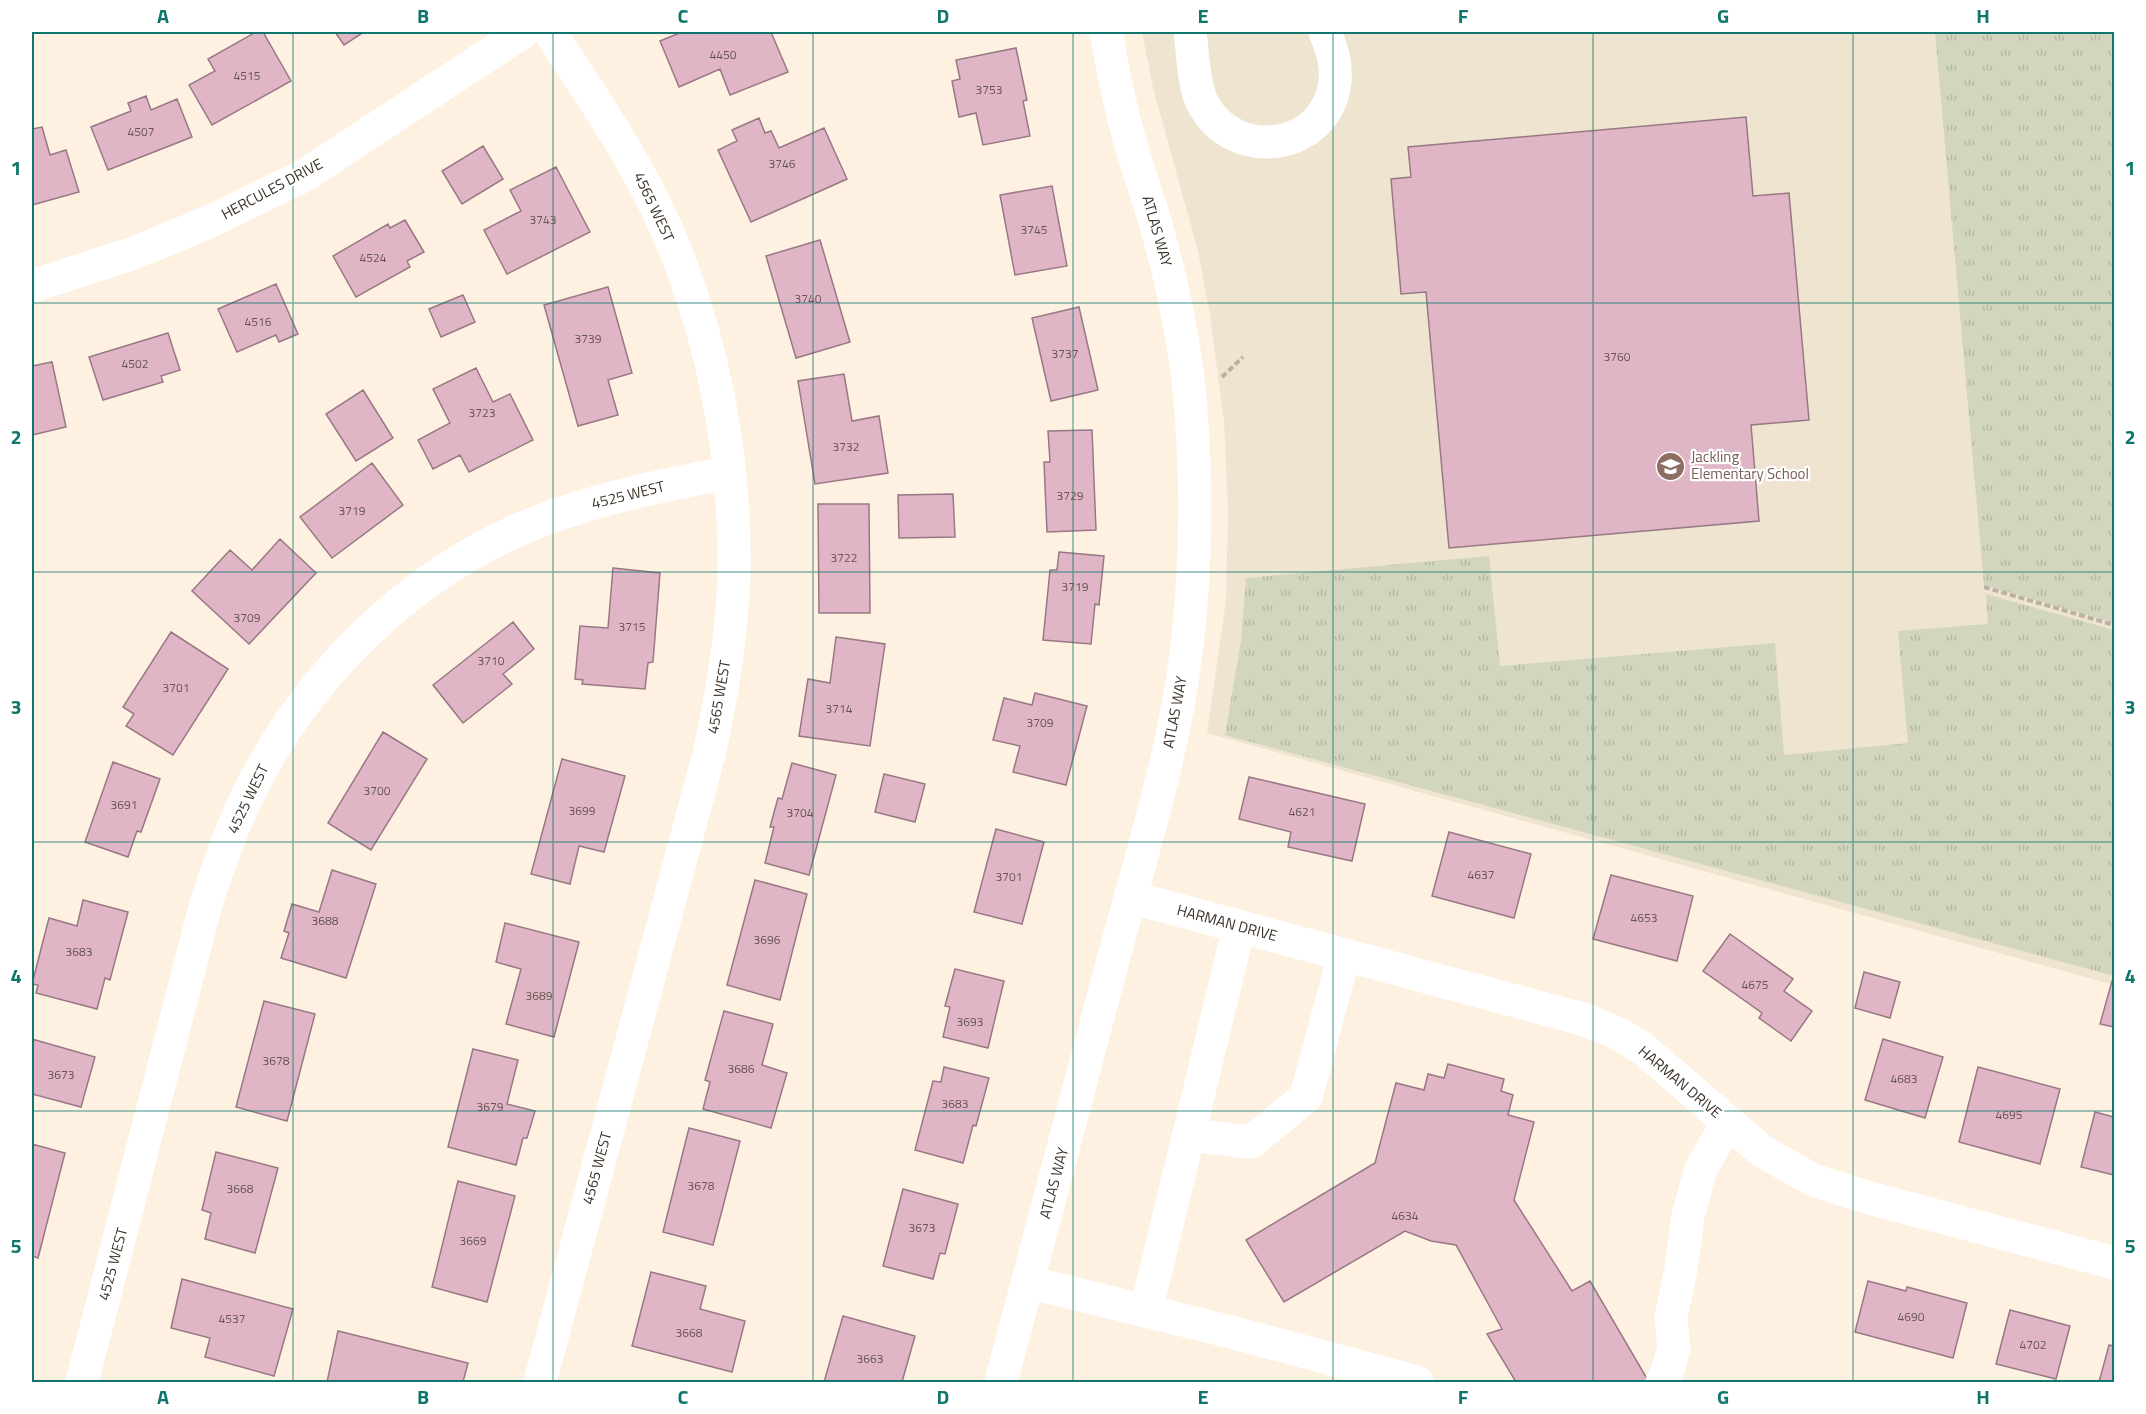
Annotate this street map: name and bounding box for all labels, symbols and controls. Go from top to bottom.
text: A [157,0,169,31]
text: B [417,0,429,31]
text: C [678,0,689,31]
text: D [937,0,949,31]
text: E [1197,0,1209,31]
text: F [1458,0,1469,31]
text: G [1717,0,1729,31]
text: H [1976,0,1990,31]
house number: 4450 [710,45,737,64]
house number: 4515 [234,66,261,85]
house number: 3753 [976,80,1002,99]
house number: 4507 [128,122,154,141]
text: 1 [10,152,22,183]
street label: HERCULES DRIVE [217,152,327,225]
text: 1 [2124,152,2136,183]
house number: 3746 [769,154,796,173]
street label: 4565 WEST [628,168,681,245]
street label: ATLAS WAY [1136,193,1179,269]
house number: 3743 [530,210,556,229]
house number: 3745 [1021,220,1048,239]
house number: 4524 [360,248,387,267]
house number: 3740 [795,289,822,308]
house number: 4516 [245,312,272,331]
house number: 3739 [575,329,602,348]
house number: 3737 [1052,344,1078,363]
house number: 3760 [1604,347,1631,366]
house number: 4502 [122,354,148,373]
house number: 3723 [469,403,495,422]
text: 2 [10,421,22,452]
text: 2 [2124,421,2136,452]
house number: 3732 [833,437,859,456]
place label: Jackling Elementary School [1691,445,1809,485]
school or university icon: Jackling Elementary School [1654,450,1686,482]
street label: 4525 WEST [589,474,667,515]
house number: 3729 [1057,486,1084,505]
house number: 3719 [339,501,366,520]
house number: 3722 [831,548,857,567]
house number: 3719 [1062,577,1089,596]
house number: 3709 [234,608,261,627]
house number: 3715 [619,617,646,636]
house number: 3710 [478,651,505,670]
street label: 4565 WEST [701,658,736,736]
street label: ATLAS WAY [1156,674,1193,750]
house number: 3701 [163,678,189,697]
text: 3 [10,691,22,722]
text: 3 [2124,691,2136,722]
house number: 3714 [826,699,853,718]
house number: 3709 [1027,713,1054,732]
street label: 4525 WEST [221,760,274,837]
house number: 3700 [364,781,391,800]
house number: 3691 [111,795,137,814]
house number: 3699 [569,801,596,820]
house number: 4621 [1289,802,1315,821]
house number: 3704 [787,803,814,822]
house number: 4637 [1468,865,1494,884]
house number: 3701 [996,867,1022,886]
street label: HARMAN DRIVE [1174,898,1280,947]
house number: 4653 [1631,908,1657,927]
house number: 3688 [312,911,339,930]
house number: 3696 [754,930,781,949]
house number: 3683 [66,942,92,961]
text: 4 [10,960,22,991]
text: 4 [2124,960,2136,991]
house number: 4675 [1742,975,1769,994]
house number: 3689 [526,986,553,1005]
house number: 3693 [957,1012,983,1031]
street label: HARMAN DRIVE [1634,1040,1727,1124]
house number: 3678 [263,1051,290,1070]
house number: 3686 [728,1059,755,1078]
house number: 3673 [48,1065,74,1084]
house number: 4683 [1891,1069,1917,1088]
house number: 3683 [942,1094,968,1113]
house number: 3679 [477,1097,504,1116]
house number: 4695 [1996,1105,2023,1124]
street label: 4565 WEST [576,1129,617,1207]
street label: ATLAS WAY [1033,1145,1074,1221]
house number: 3678 [688,1176,715,1195]
house number: 3668 [227,1179,254,1198]
house number: 4634 [1392,1206,1419,1225]
house number: 3673 [909,1218,935,1237]
street label: 4525 WEST [92,1225,133,1303]
text: 5 [10,1230,22,1261]
text: 5 [2124,1230,2136,1261]
house number: 3669 [460,1231,487,1250]
house number: 4690 [1898,1307,1925,1326]
house number: 4537 [219,1309,245,1328]
house number: 3668 [676,1323,703,1342]
house number: 4702 [2020,1335,2046,1354]
house number: 3663 [857,1349,883,1368]
text: A [157,1381,169,1412]
text: B [417,1381,429,1412]
text: C [678,1381,689,1412]
text: D [937,1381,949,1412]
text: E [1197,1381,1209,1412]
text: F [1458,1381,1469,1412]
text: G [1717,1381,1729,1412]
text: H [1976,1381,1990,1412]

